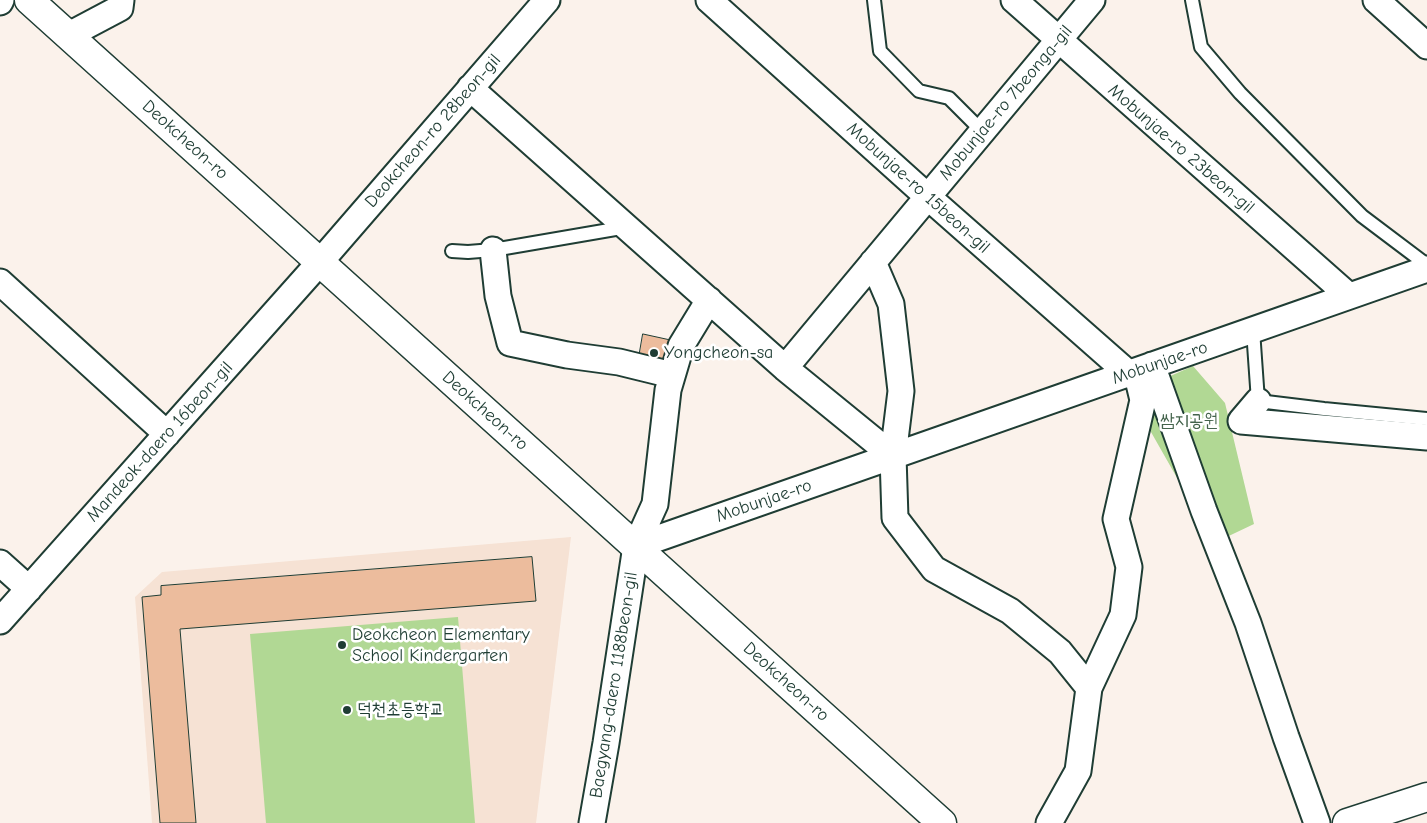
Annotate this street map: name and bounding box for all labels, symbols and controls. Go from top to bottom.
street label: Mobunjae-ro 7beonga-gil [935,21,1077,185]
street label: Deokcheon-ro 28beon-gil [360,50,506,212]
street label: Mobunjae-ro 23beon-gil [1103,80,1259,218]
street label: Deokcheon-ro [137,96,233,184]
street label: Mobunjae-ro 15beon-gil [842,118,994,258]
street label: Mobunjae-ro [1109,337,1211,389]
place label: Yongcheon-sa [664,342,773,364]
marker: Yongcheon-sa [648,347,660,359]
street label: Mandeok-daero 16beon-gil [82,357,238,527]
street label: Deokcheon-ro [437,367,533,455]
park label: 쌈지공원 [1160,410,1218,432]
street label: Mobunjae-ro [713,475,815,527]
street label: Baegyang-daero 1188beon-gil [585,570,643,800]
place label: Deokcheon Elementary School Kindergarten [352,624,530,666]
street label: Deokcheon-ro [738,638,834,726]
marker: Deokcheon Elementary School Kindergarten [336,639,348,651]
place label: 덕천초등학교 [357,699,444,721]
marker: 덕천초등학교 [341,704,353,716]

